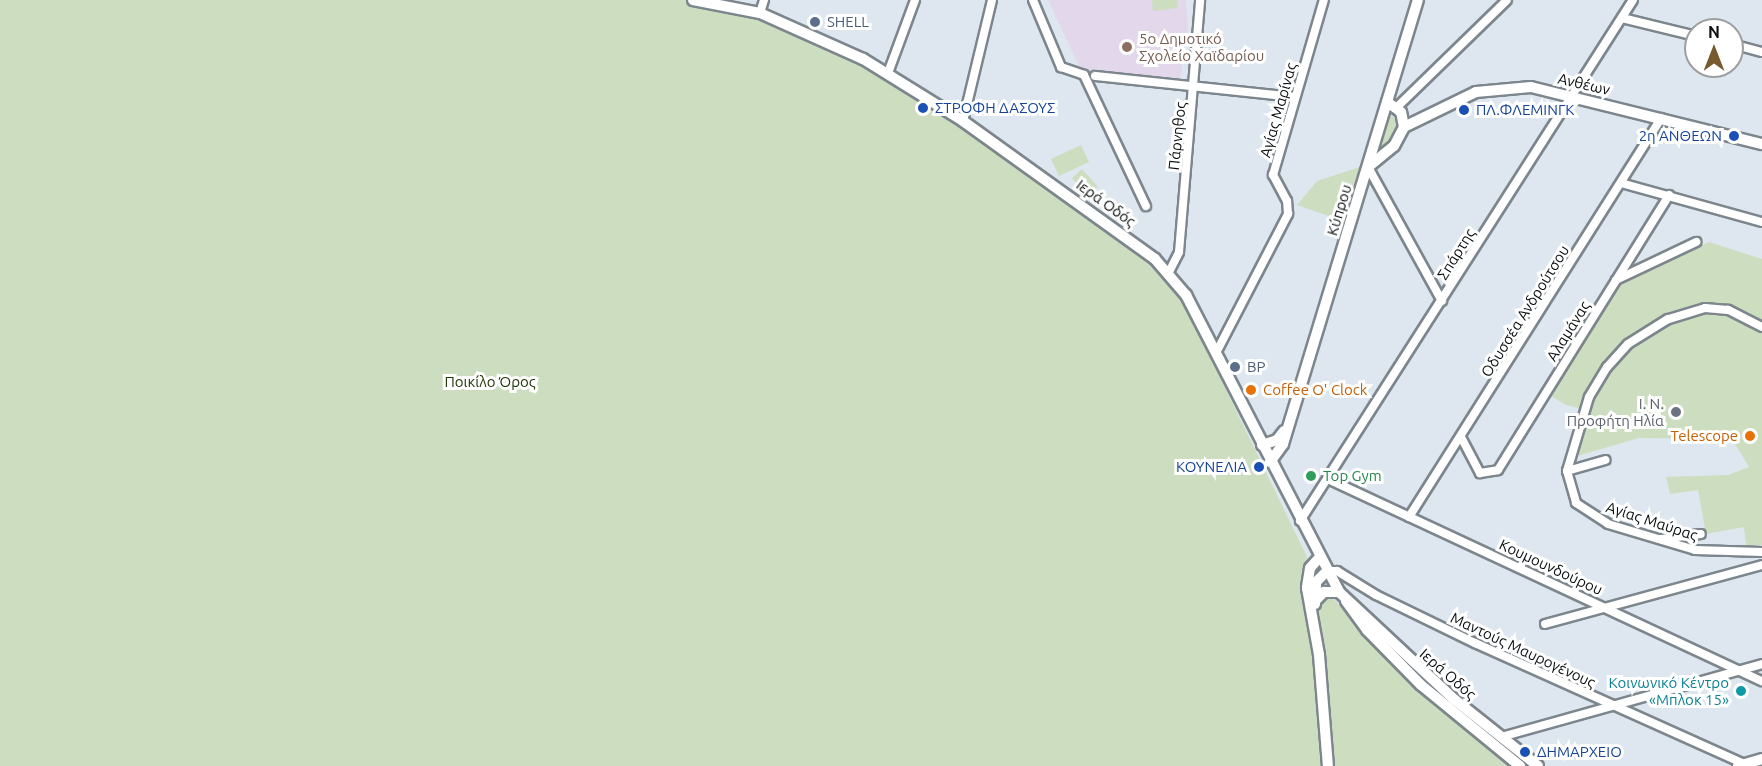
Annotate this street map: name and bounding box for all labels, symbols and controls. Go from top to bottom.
place label: SHELL [827,13,869,31]
marker: SHELL [808,15,822,29]
north arrow [1684,18,1744,78]
text: N [1708,23,1720,41]
place label: 5ο Δημοτικό Σχολείο Χαϊδαρίου [1139,29,1264,64]
marker: 5ο Δημοτικό Σχολείο Χαϊδαρίου [1120,40,1134,54]
street label: Αγίας Μαρίνας [1256,61,1300,159]
street label: Ανθέων [1556,69,1612,99]
place label: ΣΤΡΟΦΗ ΔΑΣΟΥΣ [935,99,1055,117]
marker: ΣΤΡΟΦΗ ΔΑΣΟΥΣ [916,101,930,115]
street label: Πάρνηθος [1164,101,1190,171]
place label: ΠΛ.ΦΛΕΜΙΝΓΚ [1476,101,1574,119]
marker: ΠΛ.ΦΛΕΜΙΝΓΚ [1457,103,1471,117]
place label: 2η ΑΝΘΕΩΝ [1639,127,1722,145]
marker: 2η ΑΝΘΕΩΝ [1727,129,1741,143]
street label: Ιερά Οδός [1073,176,1139,230]
street label: Κύπρου [1323,182,1355,238]
street label: Σπάρτης [1433,225,1479,283]
street label: Οδυσσέα Ανδρούτσου [1477,242,1573,380]
street label: Αλαμάνας [1543,298,1593,364]
place label: BP [1247,358,1265,376]
marker: BP [1228,360,1242,374]
park label: Ποικίλο Όρος [444,373,536,391]
place label: Coffee O' Clock [1263,381,1367,399]
marker: Coffee O' Clock [1244,383,1258,397]
place label: Ι. Ν. Προφήτη Ηλία [1567,394,1664,429]
marker: Ι. Ν. Προφήτη Ηλία [1669,405,1683,419]
place label: Telescope [1671,427,1738,445]
marker: Telescope [1743,429,1757,443]
place label: ΚΟΥΝΕΛΙΑ [1176,458,1247,476]
marker: ΚΟΥΝΕΛΙΑ [1252,460,1266,474]
place label: Top Gym [1323,467,1382,485]
marker: Top Gym [1304,469,1318,483]
street label: Αγίας Μαύρας [1604,498,1700,544]
street label: Κουμουνδούρου [1497,535,1605,599]
street label: Μαντούς Μαυρογένους [1448,608,1598,692]
street label: Ιερά Οδός [1416,645,1480,703]
place label: Κοινωνικό Κέντρο «Μπλοκ 15» [1609,673,1729,708]
marker: Κοινωνικό Κέντρο «Μπλοκ 15» [1734,684,1748,698]
place label: ΔΗΜΑΡΧΕΙΟ [1537,743,1622,761]
marker: ΔΗΜΑΡΧΕΙΟ [1518,745,1532,759]

